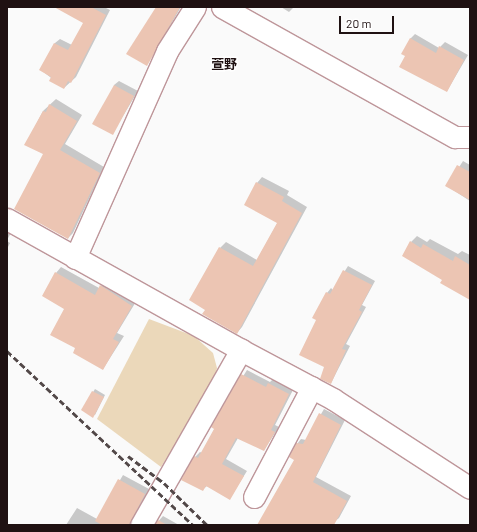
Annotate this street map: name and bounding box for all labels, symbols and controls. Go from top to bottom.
scale bar [341,8,396,34]
text: 20 m [346,16,372,30]
district label: 萱野 [211,56,237,72]

